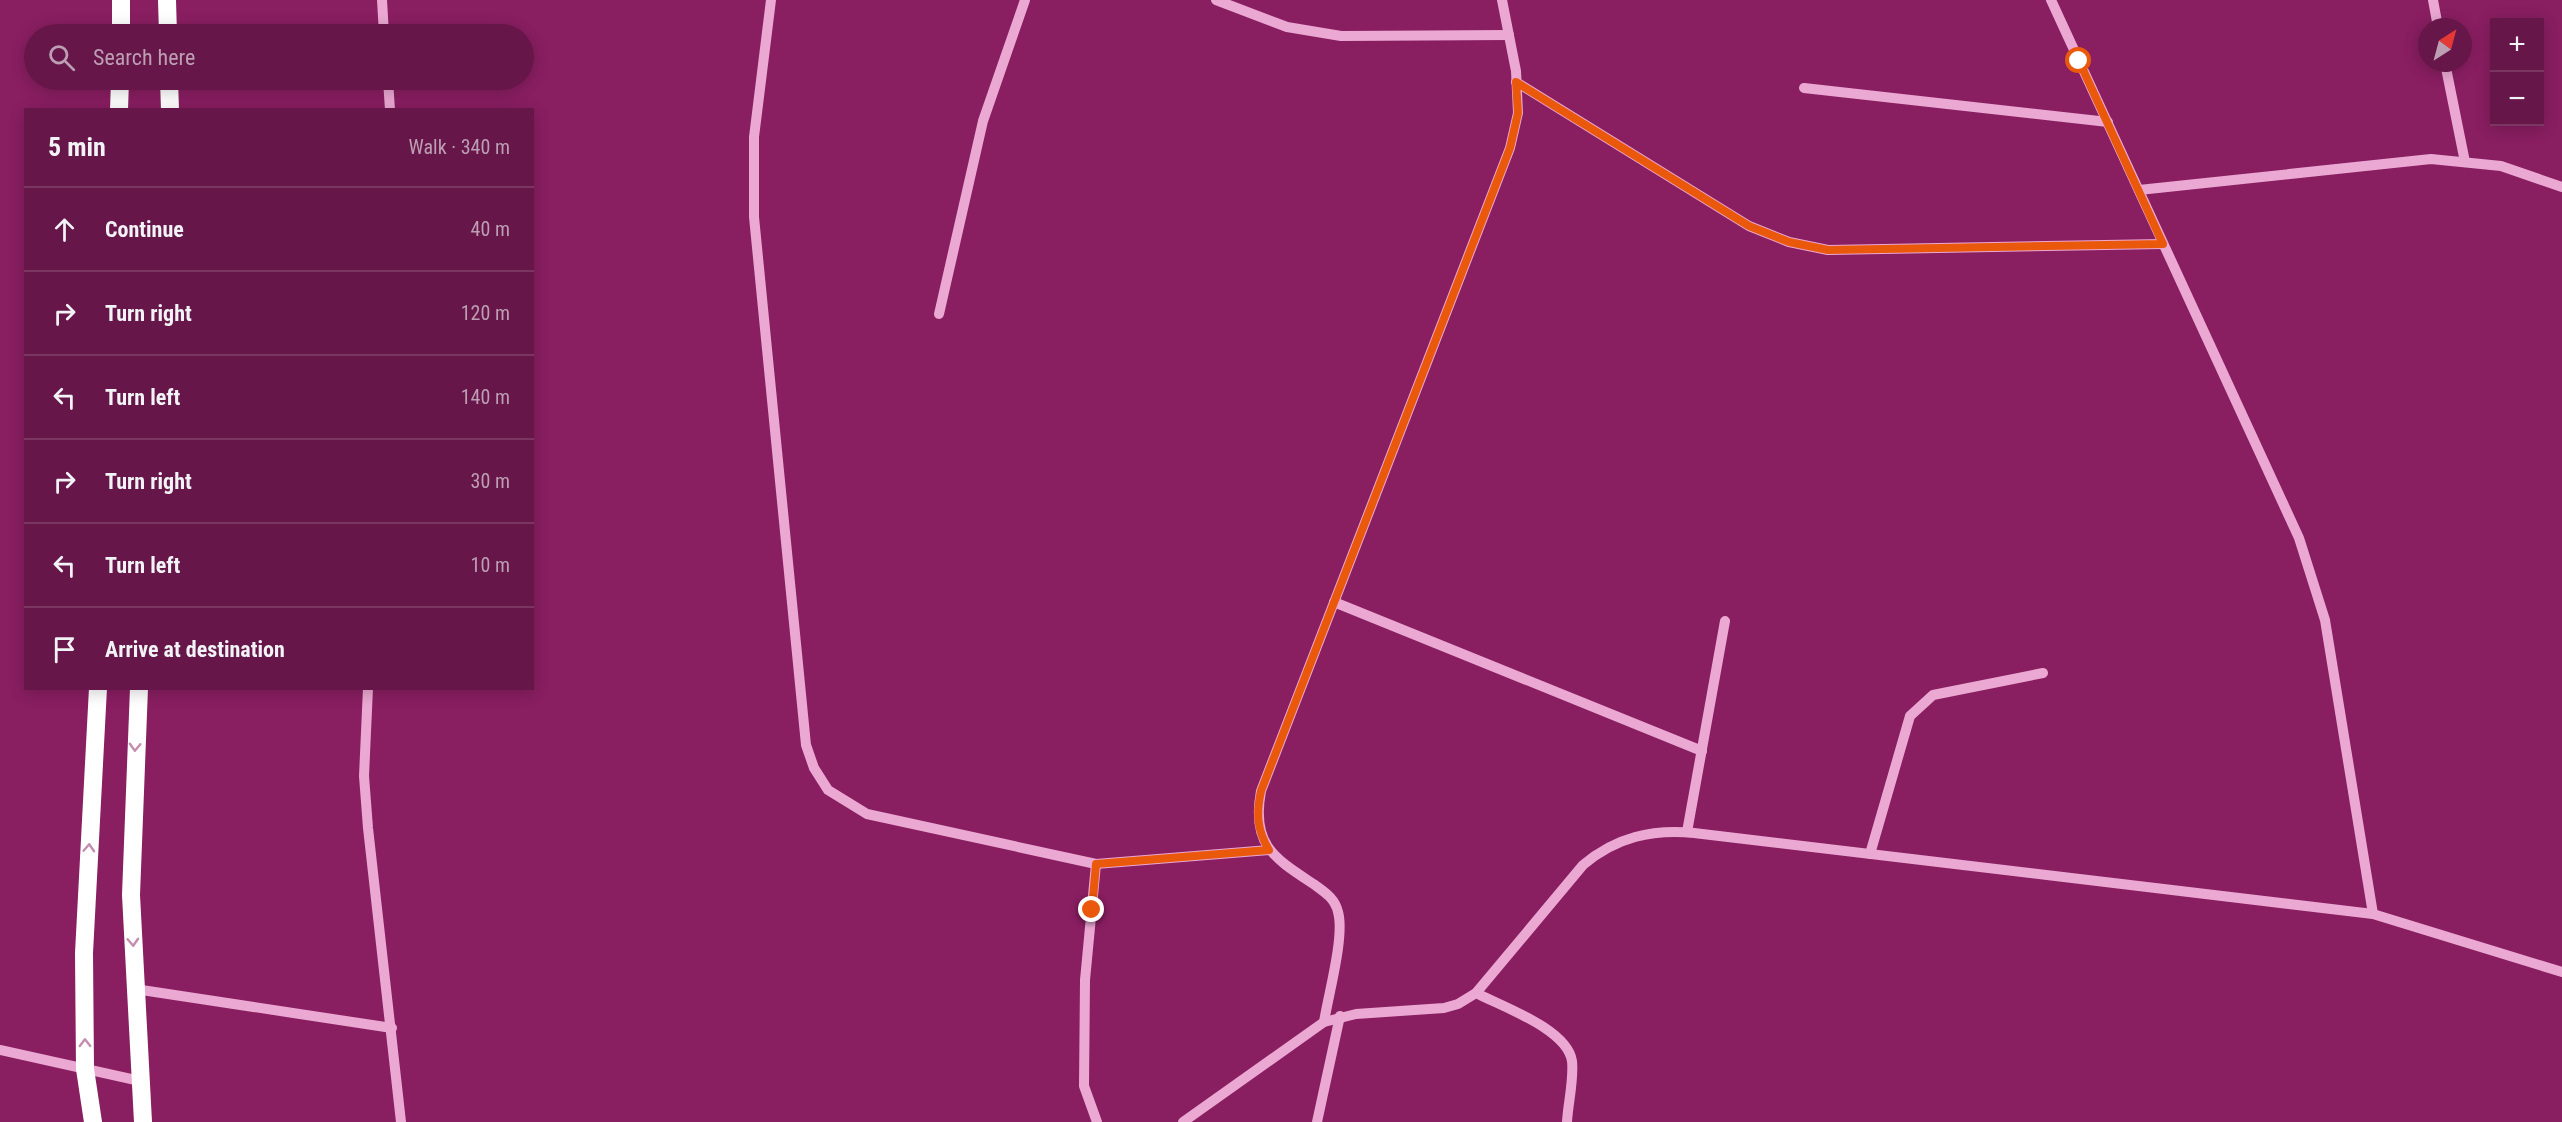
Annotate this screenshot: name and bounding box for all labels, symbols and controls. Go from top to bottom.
north arrow [2418,18,2472,72]
map controls [2490,18,2544,126]
button: + [2490,18,2544,72]
search box [24,24,534,90]
icon: search [45,41,78,74]
text: Search here [93,45,195,70]
route start [2065,47,2091,73]
button: − [2490,72,2544,126]
text: 5 min [48,132,106,162]
text: Walk · 340 m [409,135,510,159]
icon: ahead [48,213,81,246]
text: Continue [105,217,184,242]
text: 40 m [471,217,510,241]
icon: right [48,297,81,330]
text: Turn right [105,301,192,326]
text: 120 m [461,301,510,325]
icon: left [48,381,81,414]
text: Turn left [105,385,180,410]
text: 140 m [461,385,510,409]
icon: right [48,465,81,498]
text: Turn right [105,469,192,494]
text: 30 m [471,469,510,493]
icon: left [48,549,81,582]
text: Turn left [105,553,180,578]
text: 10 m [471,553,510,577]
icon: arrive [48,633,81,666]
text: Arrive at destination [105,637,285,662]
one-way arrow [128,742,141,751]
one-way arrow [83,844,96,853]
route end [1078,896,1104,922]
one-way arrow [126,937,139,946]
one-way arrow [79,1039,91,1048]

